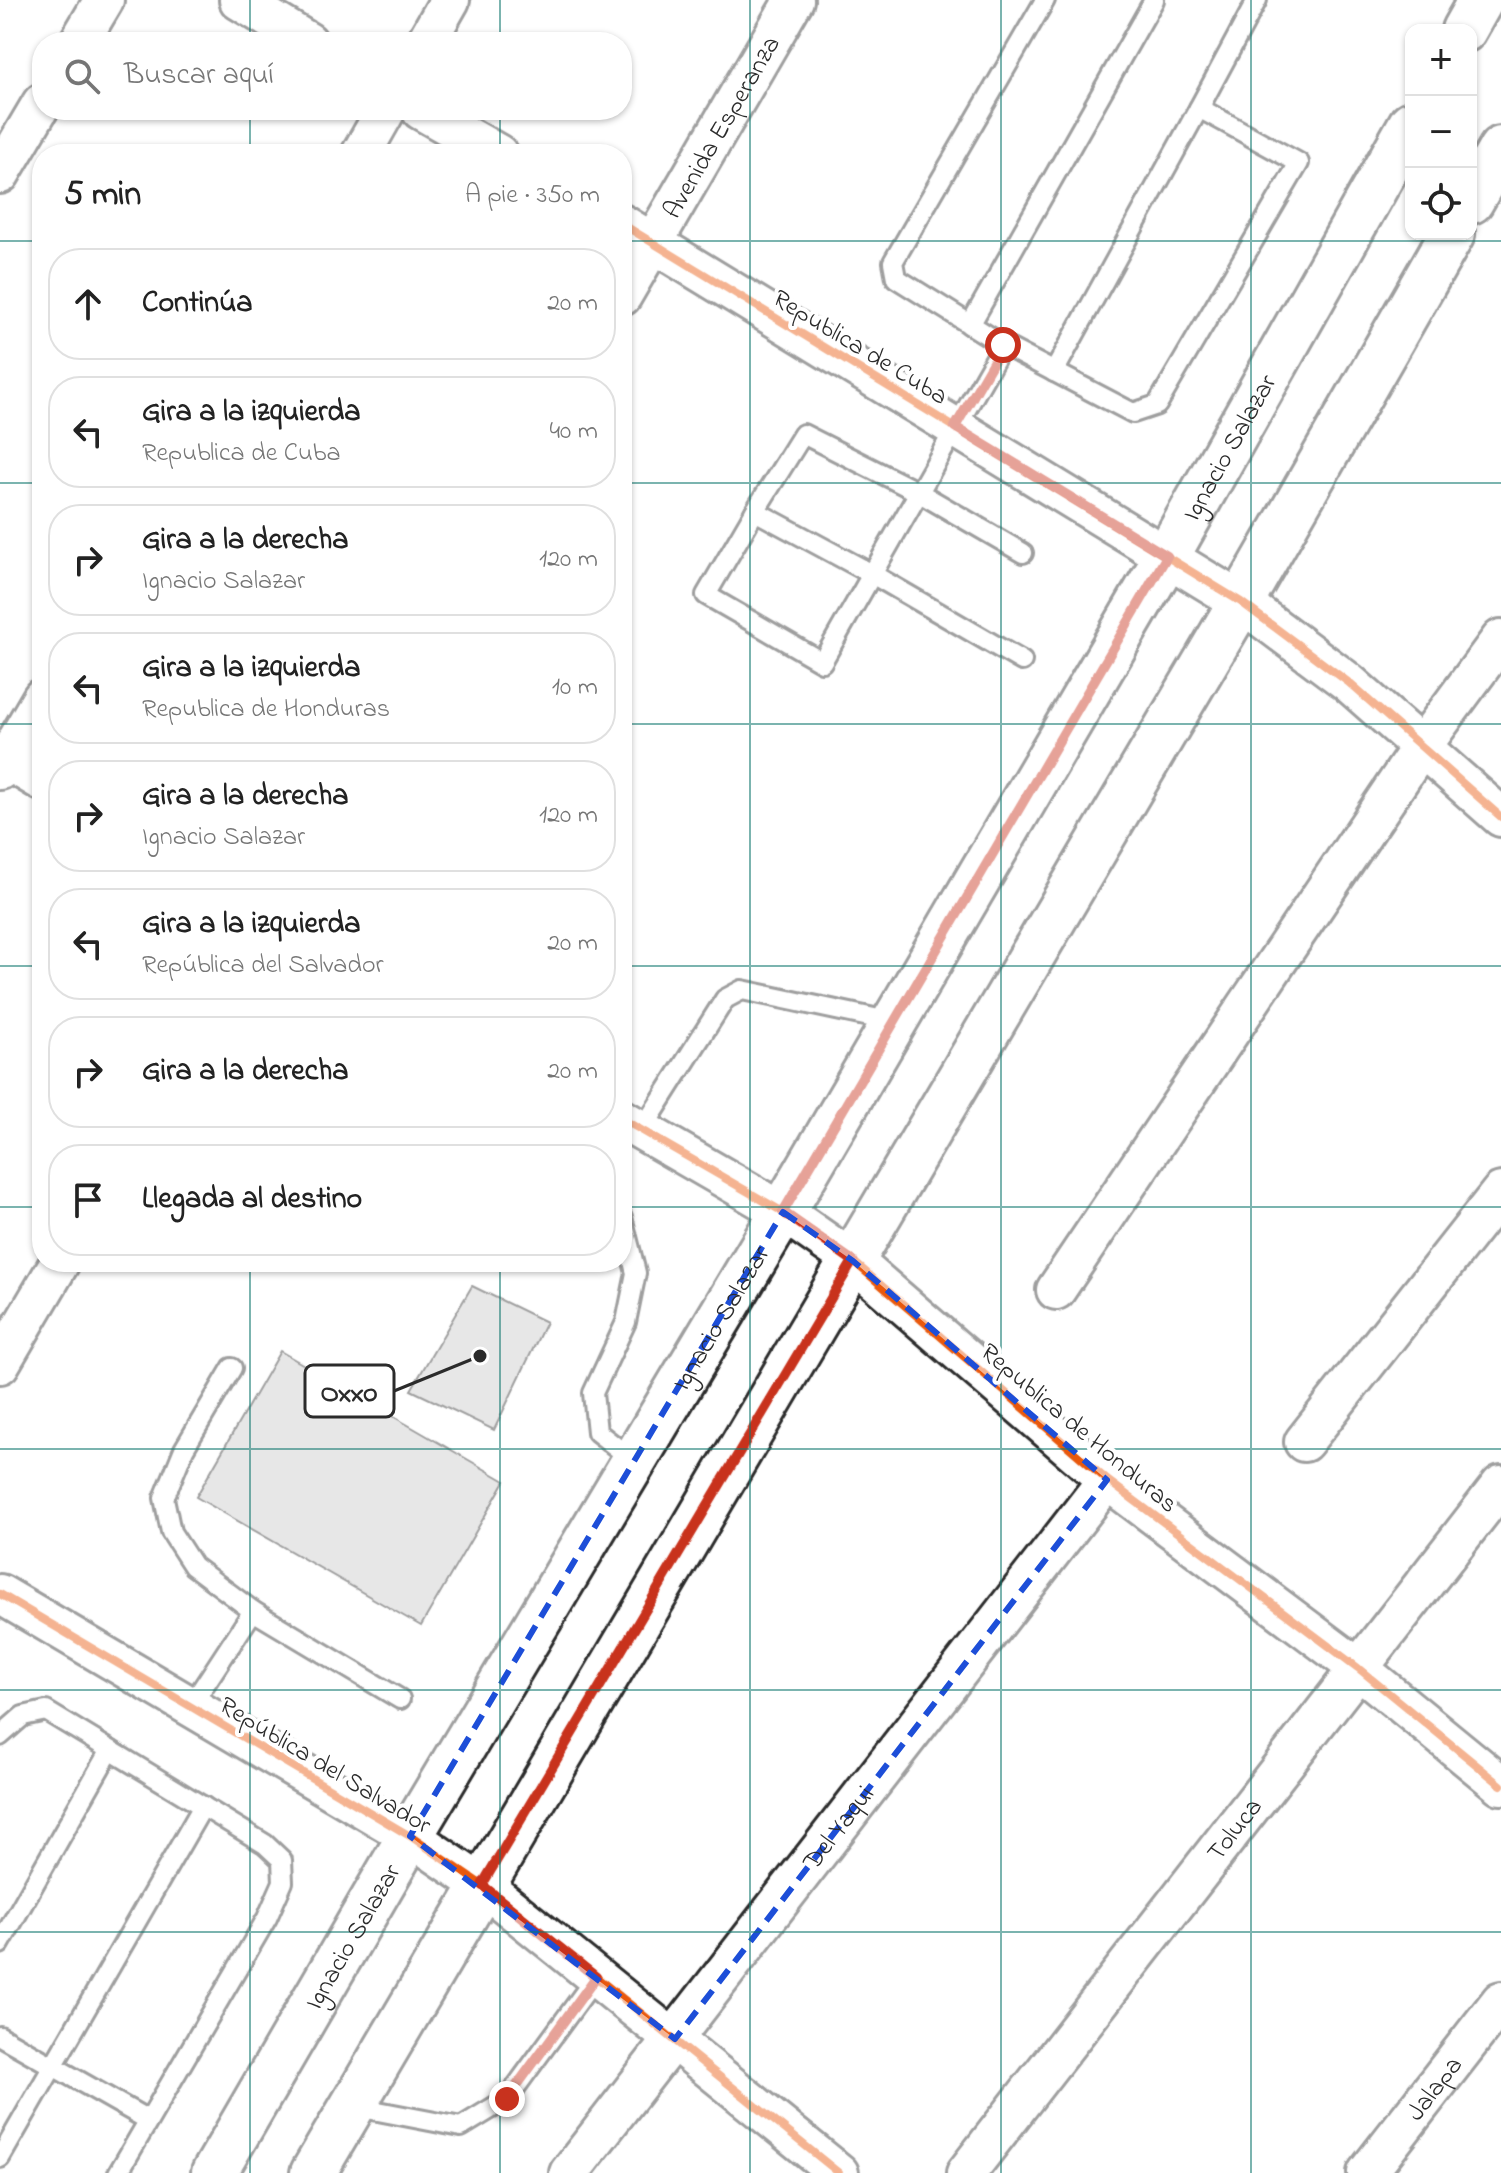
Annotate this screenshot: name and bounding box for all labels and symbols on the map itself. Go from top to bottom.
street label: Avenida Esperanza [655,29,791,227]
street label: Republica de Cuba [765,281,954,416]
route start [985,327,1021,363]
street label: Ignacio Salazar [1174,367,1288,529]
street label: Ignacio Salazar [664,1238,781,1399]
street label: Republica de Honduras [971,1335,1185,1524]
callout: Oxxo [305,1365,394,1417]
text: Oxxo [320,1374,378,1415]
street label: República del Salvador [211,1688,439,1846]
street label: Del Yaqui [794,1779,885,1880]
street label: Toluca [1199,1791,1273,1870]
street label: Ignacio Salazar [297,1857,412,2018]
street label: Jalapa [1398,2049,1473,2130]
route end [489,2081,525,2117]

